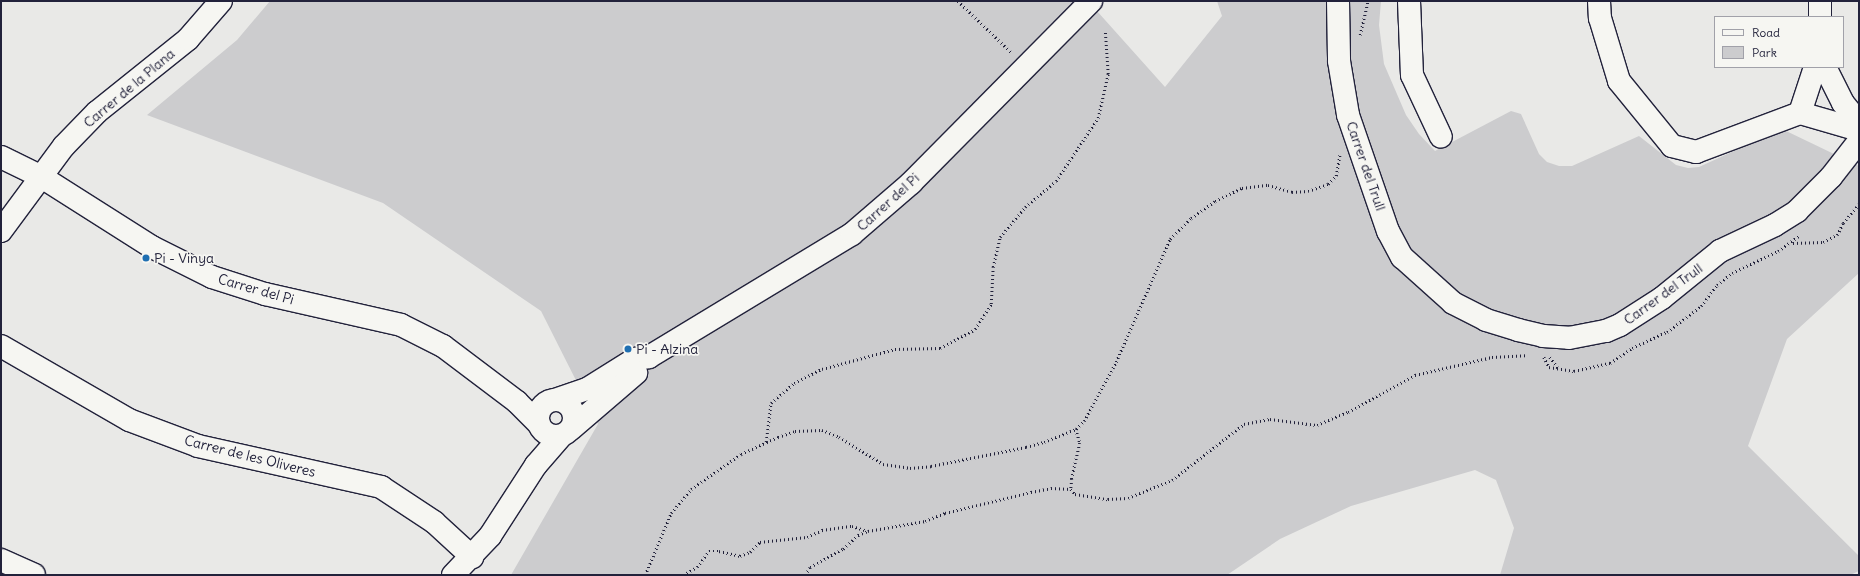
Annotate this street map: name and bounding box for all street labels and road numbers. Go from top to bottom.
street label: Carrer de la Plana [80,45,178,131]
street label: Carrer del Trull [1343,119,1389,213]
street label: Carrer del Pi [853,170,923,234]
street label: Carrer del Trull [1620,260,1706,328]
street label: Carrer del Pi [216,270,296,308]
street label: Carrer de les Oliveres [183,432,317,480]

